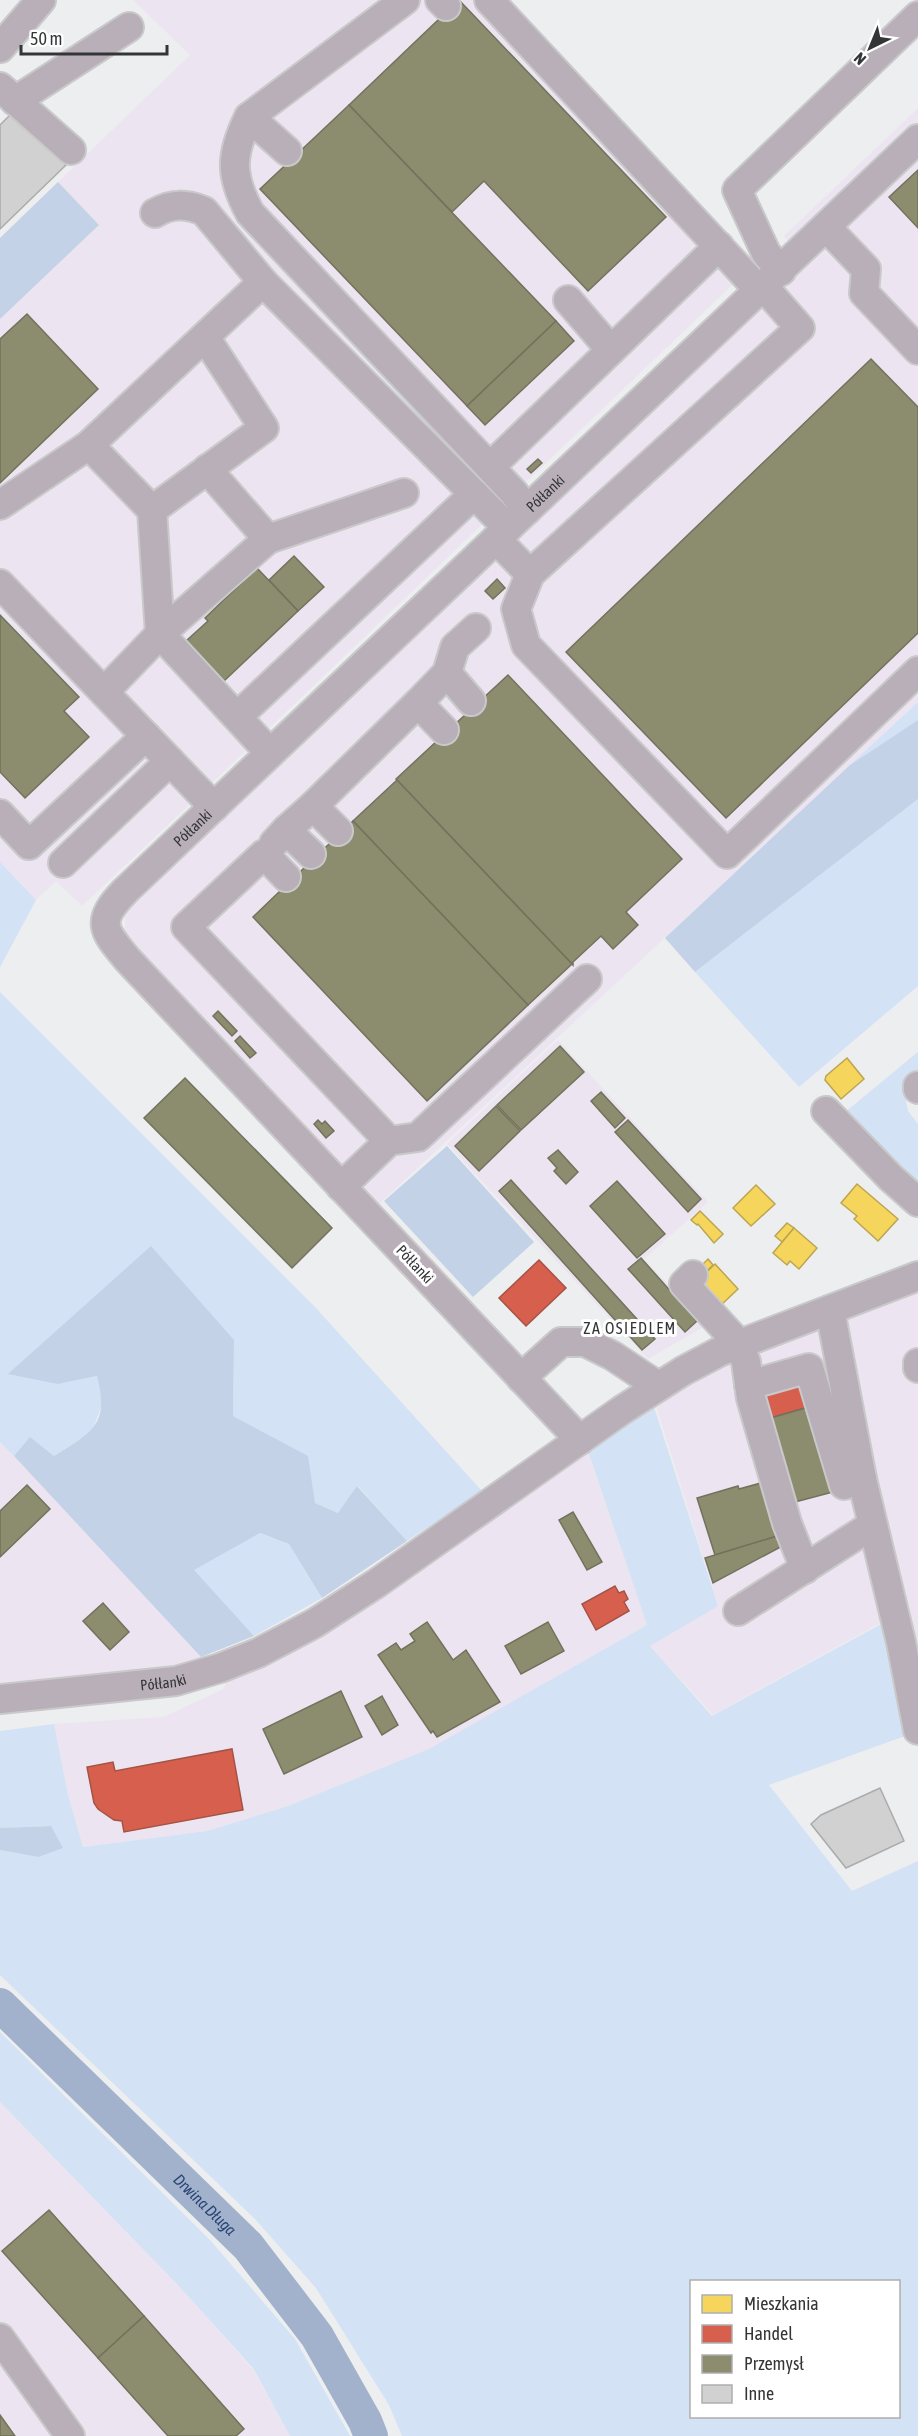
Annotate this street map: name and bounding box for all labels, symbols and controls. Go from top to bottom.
scale bar [21,18,166,56]
north arrow [840,18,900,78]
text: 50 m [30,28,62,49]
text: N [850,49,869,69]
street label: Półłanki [522,471,567,515]
street label: Półłanki [170,805,215,849]
street label: Półłanki [393,1241,437,1287]
district label: ZA OSIEDLEM [583,1319,677,1337]
street label: Półłanki [139,1670,188,1693]
water label: Drwina Długa [170,2170,240,2239]
legend [690,2280,900,2418]
text: Mieszkania [744,2293,819,2314]
text: Handel [744,2323,793,2344]
text: Przemysł [744,2353,804,2374]
text: Inne [744,2383,774,2404]

